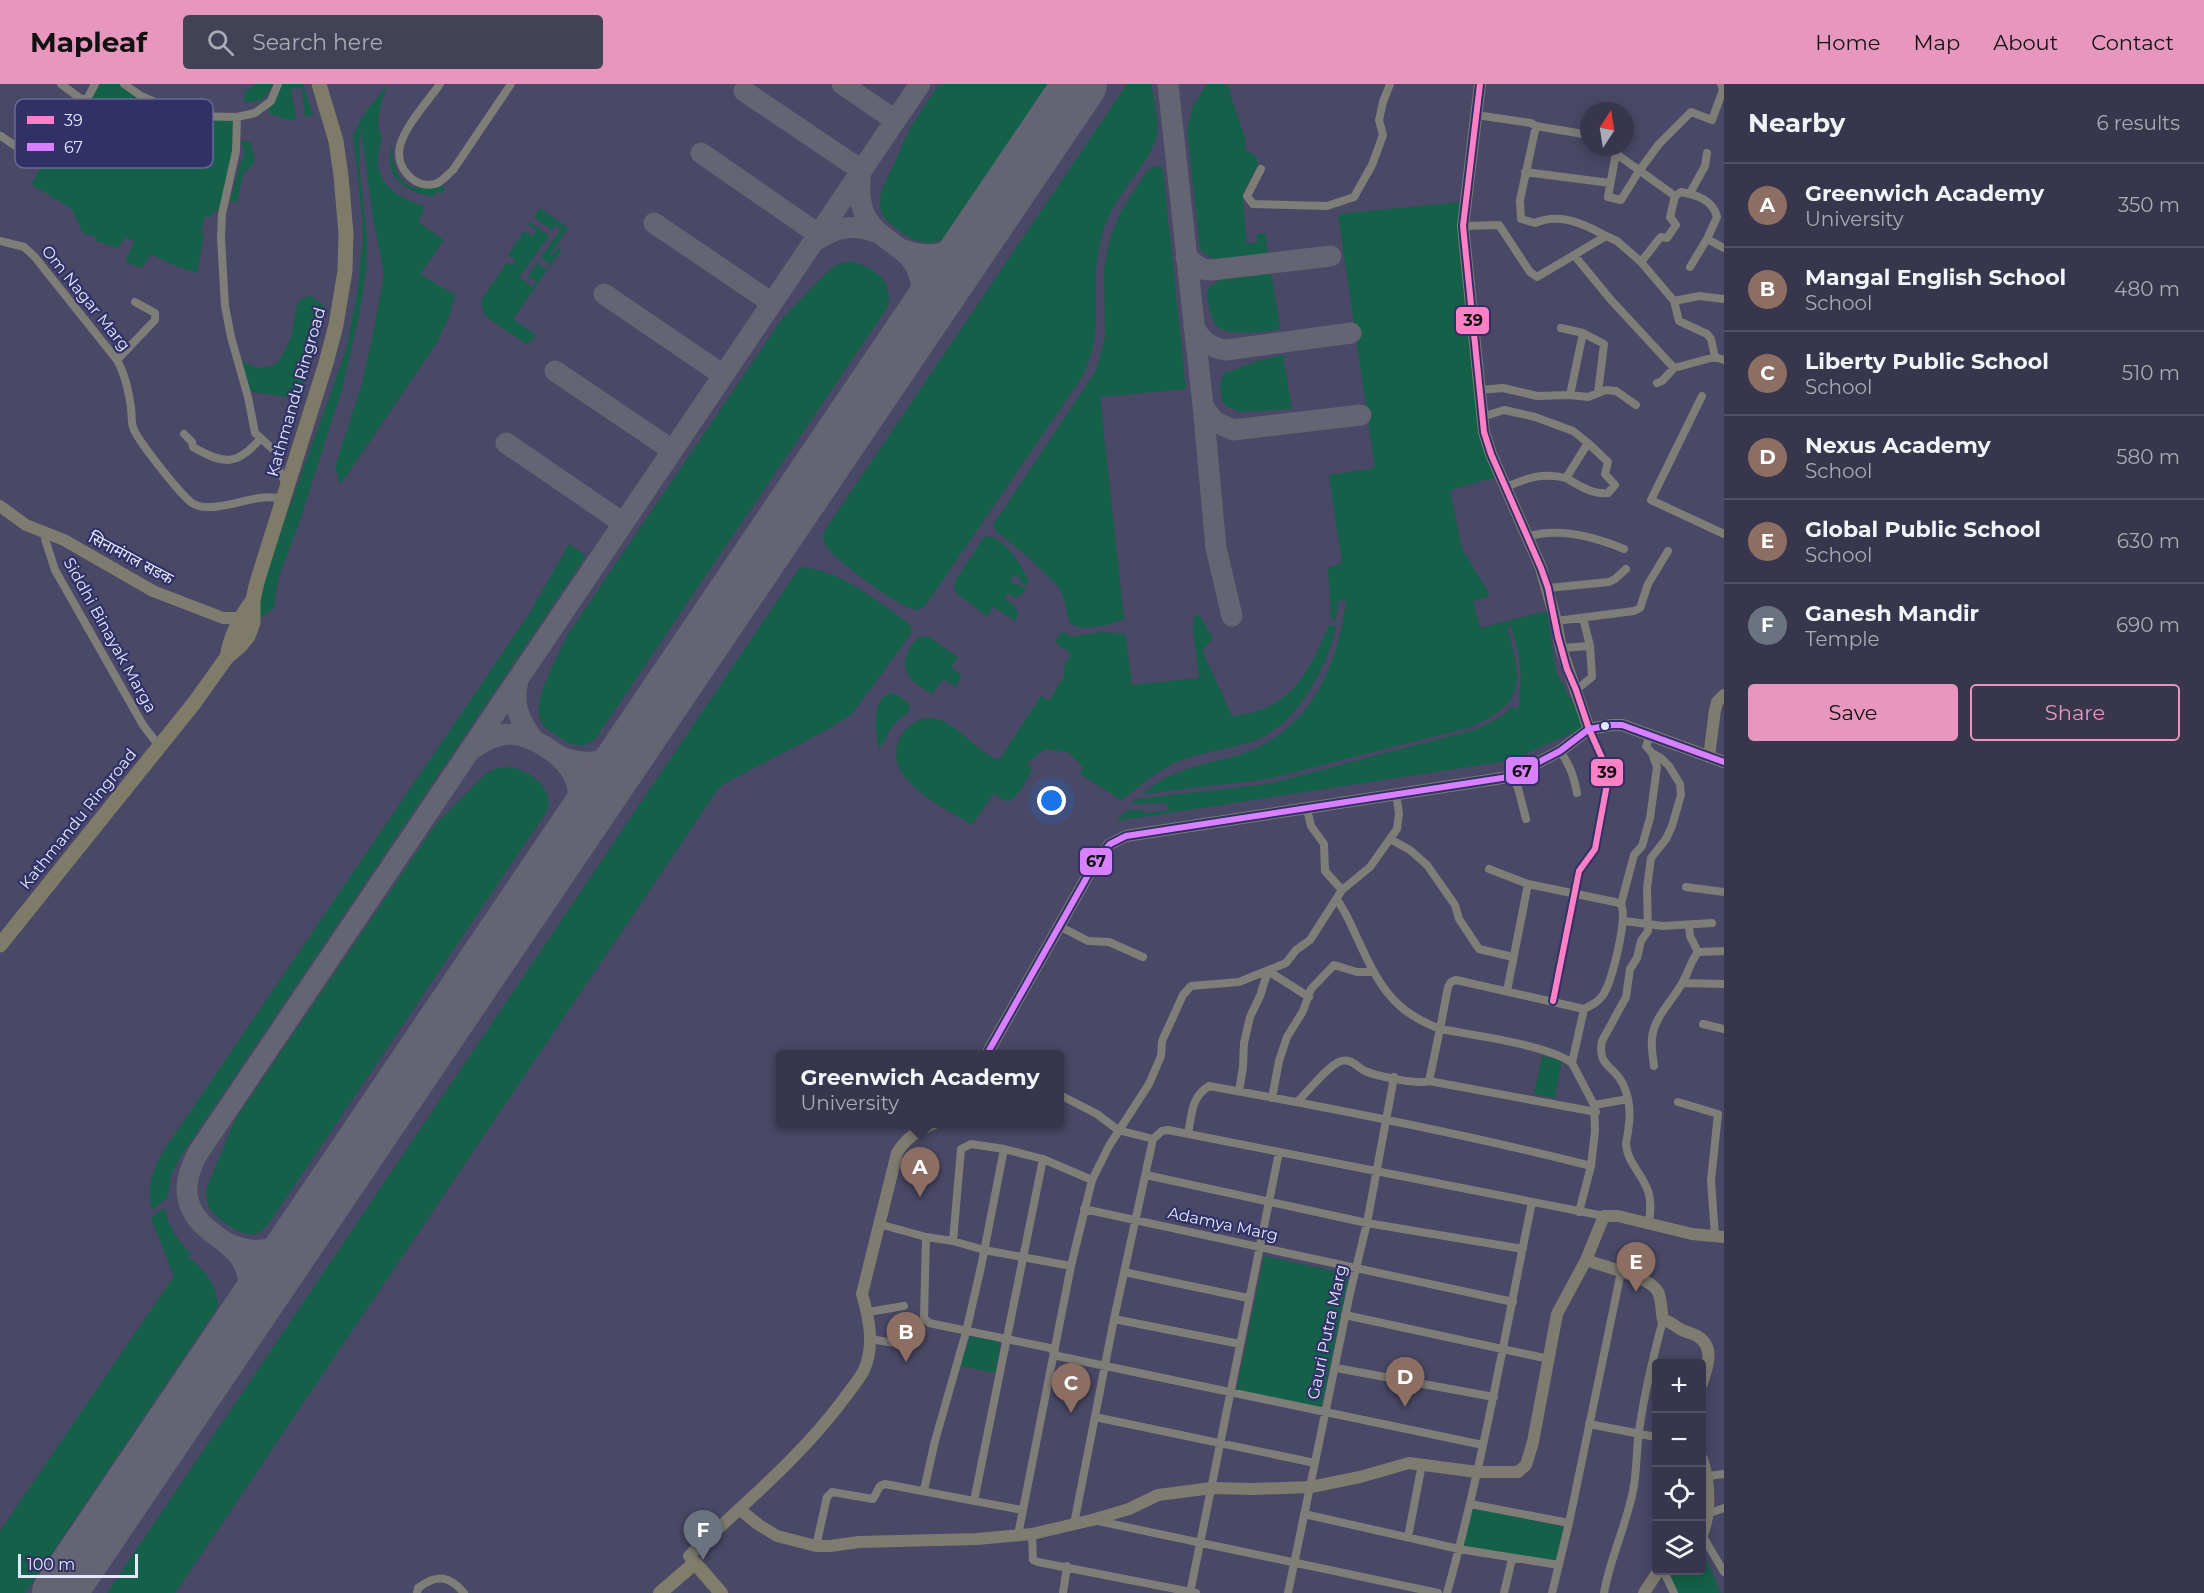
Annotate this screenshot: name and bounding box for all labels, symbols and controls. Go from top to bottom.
search box [183,15,603,69]
text: Mapleaf [30,25,147,59]
icon: search [204,26,237,59]
text: Search here [252,29,383,56]
text: Home [1815,30,1880,55]
text: Map [1913,30,1960,55]
text: About [1993,30,2058,55]
text: Contact [2091,30,2174,55]
legend [15,99,213,168]
north arrow [1580,102,1634,156]
text: Nearby [1748,107,1845,139]
text: 39 [64,111,83,130]
text: 6 results [2096,111,2180,135]
text: 67 [64,138,83,157]
text: Greenwich Academy [1805,180,2044,207]
text: A [1760,193,1775,217]
text: 350 m [2118,193,2180,217]
text: University [1805,207,1904,231]
street label: Om Nagar Marg [38,242,134,354]
text: Mangal English School [1805,264,2066,291]
text: B [1760,277,1775,301]
text: 480 m [2114,277,2180,301]
text: School [1805,291,1872,315]
street label: Kathmandu Ringroad [263,305,329,479]
line badge: 39 [1455,306,1490,335]
text: 39 [1462,311,1483,330]
text: Liberty Public School [1805,348,2049,375]
text: C [1760,361,1775,385]
text: 510 m [2122,361,2180,385]
text: School [1805,375,1872,399]
text: Nexus Academy [1805,432,1991,459]
text: D [1759,445,1776,469]
text: 580 m [2116,445,2180,469]
text: School [1805,459,1872,483]
text: Global Public School [1805,516,2041,543]
street label: सिनामंगल सडक [85,528,177,589]
text: E [1761,529,1774,553]
text: 630 m [2117,529,2180,553]
text: School [1805,543,1872,567]
street label: Siddhi Binayak Marga [59,554,161,716]
text: Ganesh Mandir [1805,600,1979,627]
text: F [1761,613,1774,637]
text: 690 m [2116,613,2180,637]
text: Temple [1805,627,1880,651]
button: Save [1748,684,1958,741]
button: Share [1970,684,2180,741]
unlabelled marker [1599,720,1611,732]
street label: Kathmandu Ringroad [16,745,140,893]
line badge: 67 [1505,756,1539,785]
line badge: 39 [1590,758,1624,787]
text: 67 [1512,762,1532,781]
text: 39 [1596,763,1617,782]
your location [1037,786,1066,815]
line badge: 67 [1079,847,1113,876]
text: 67 [1086,852,1106,871]
popup [776,1050,1064,1128]
text: Greenwich Academy [800,1064,1040,1091]
text: University [800,1091,899,1115]
pin: A [900,1148,940,1197]
street label: Adamya Marg [1166,1203,1280,1245]
pin: E [1616,1242,1656,1292]
street label: Gauri Putra Marg [1303,1263,1351,1401]
pin: B [886,1312,926,1362]
pin: D [1386,1358,1424,1407]
map controls [1652,1359,1706,1575]
button: + [1652,1359,1706,1413]
pin: C [1052,1364,1090,1413]
button: − [1652,1413,1706,1467]
button: locate [1652,1467,1706,1521]
pin: F [684,1510,722,1560]
button: layers [1652,1521,1706,1575]
scale bar [18,1551,138,1578]
text: 100 m [27,1555,75,1574]

